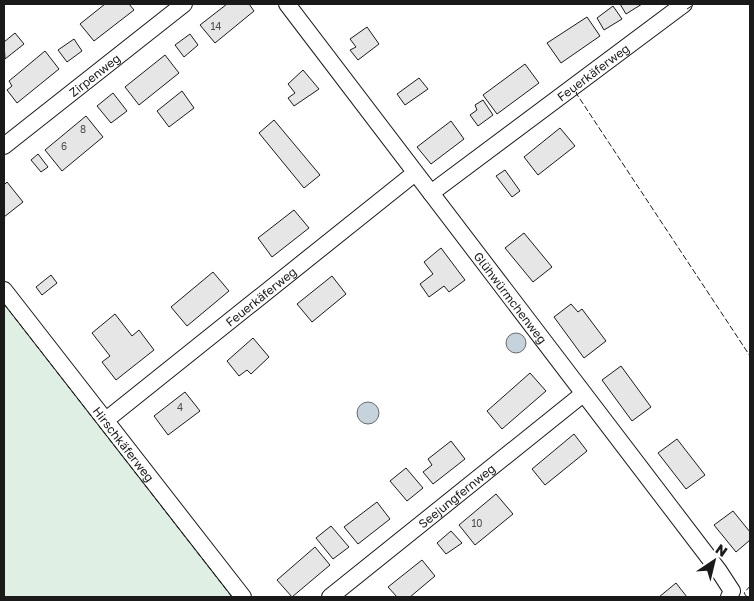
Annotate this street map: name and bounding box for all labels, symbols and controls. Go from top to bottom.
house number: 14 [211,20,221,32]
street label: Feuerkäferweg [554,40,632,104]
street label: Zirpenweg [66,50,123,99]
house number: 8 [80,123,86,135]
house number: 6 [61,140,67,152]
street label: Glühwürmchenweg [471,249,550,346]
street label: Feuerkäferweg [222,264,299,329]
house number: 4 [177,401,183,413]
street label: Hirschkäferweg [90,403,158,484]
street label: Seejungfernweg [415,460,498,531]
house number: 10 [471,517,483,529]
north arrow [689,536,739,586]
text: N [713,540,731,560]

